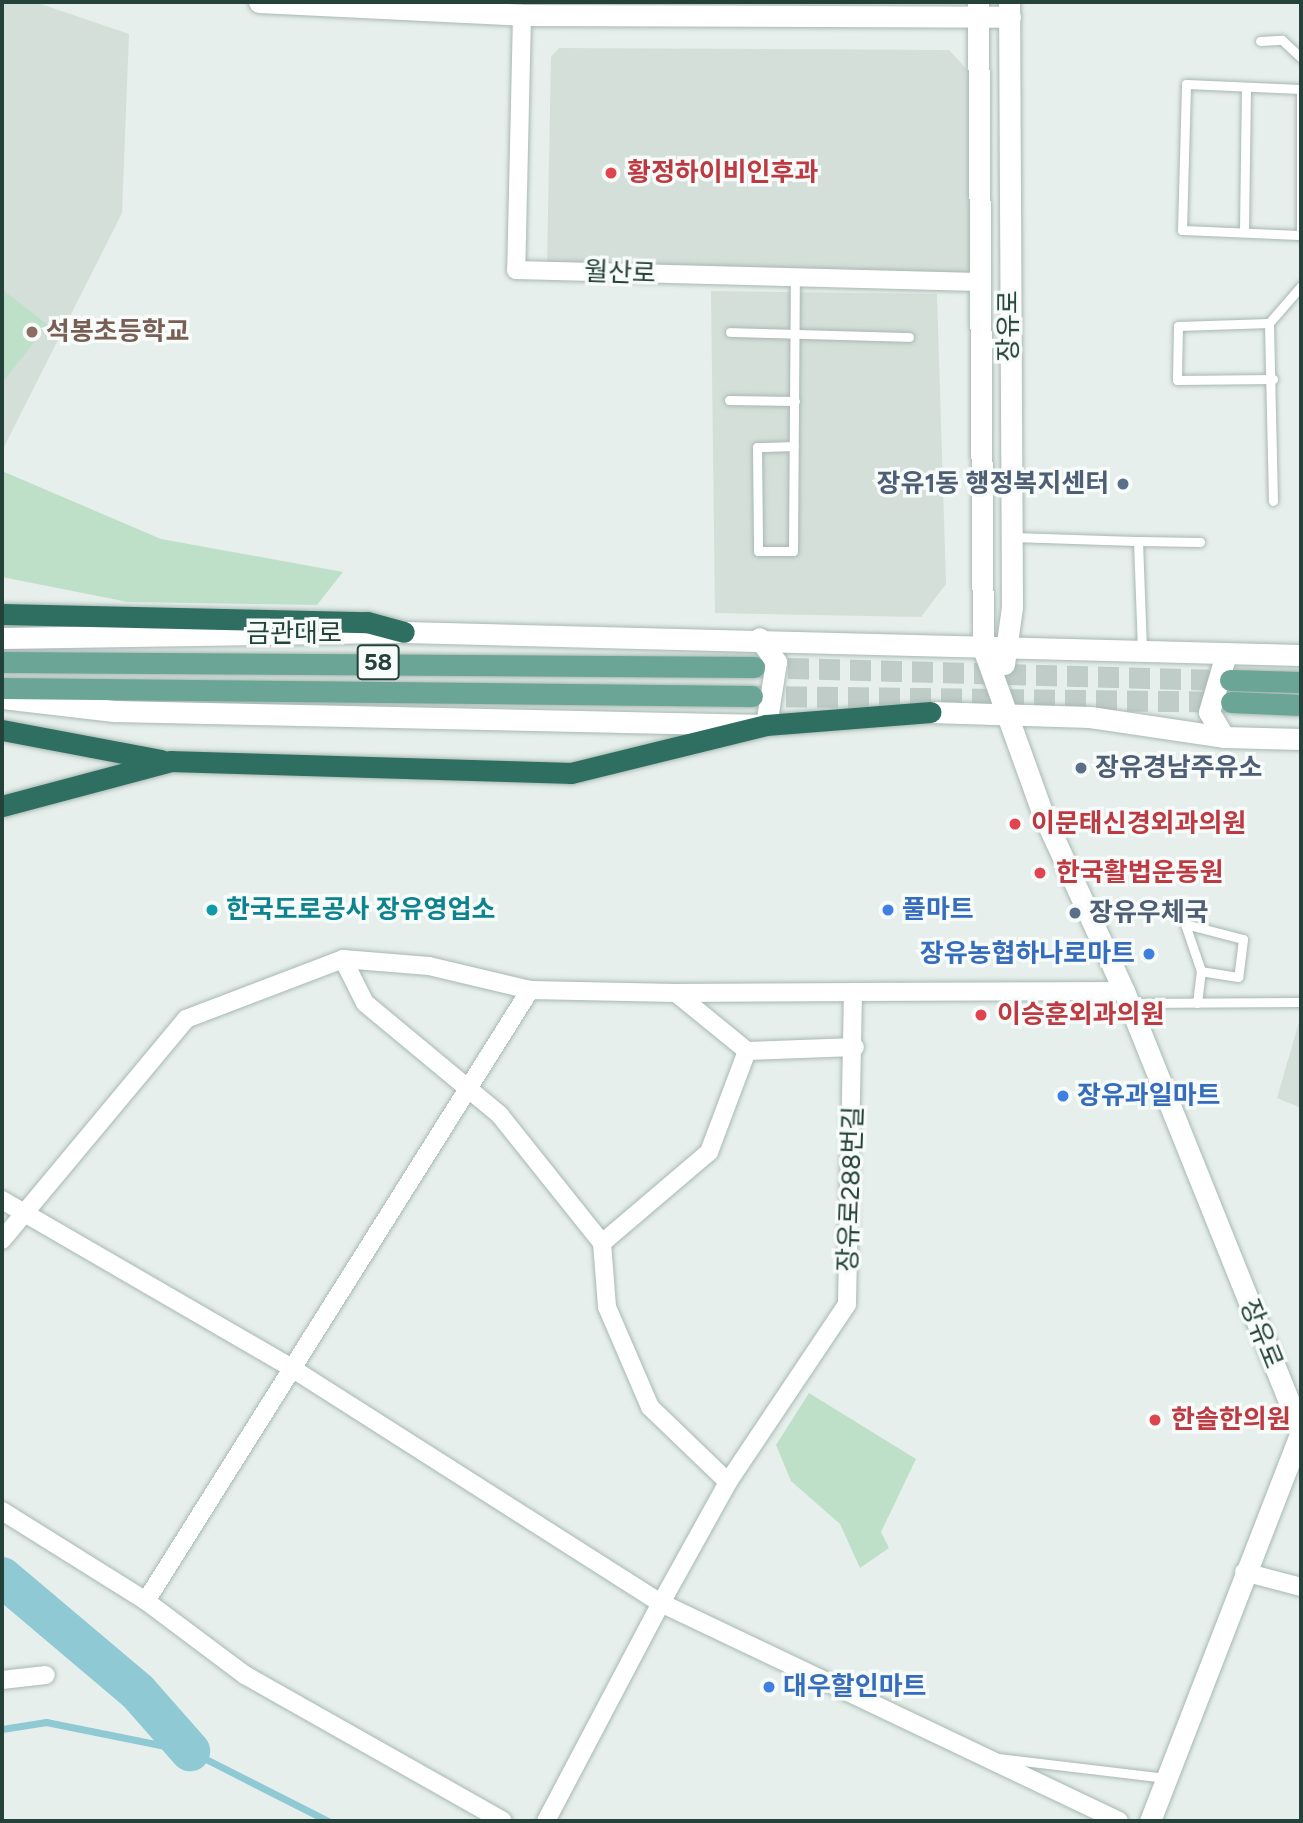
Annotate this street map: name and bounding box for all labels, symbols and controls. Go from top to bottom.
place label: 황정하이비인후과 [627,157,818,189]
marker: 황정하이비인후과 [601,163,621,183]
street label: 월산로 [584,256,656,290]
street label: 장유로 [993,290,1025,362]
place label: 석봉초등학교 [46,316,190,348]
marker: 석봉초등학교 [24,324,40,340]
place label: 장유1동 행정복지센터 [877,468,1109,500]
marker: 장유1동 행정복지센터 [1115,476,1131,492]
street label: 금관대로 [246,618,342,650]
road number: 58 [355,642,401,682]
place label: 장유경남주유소 [1095,752,1262,784]
marker: 장유경남주유소 [1073,760,1089,776]
place label: 이문태신경외과의원 [1031,808,1246,840]
marker: 이문태신경외과의원 [1005,814,1025,834]
place label: 한국활법운동원 [1056,857,1223,889]
marker: 한국활법운동원 [1030,863,1050,883]
place label: 한국도로공사 장유영업소 [226,894,495,926]
place label: 풀마트 [902,894,974,926]
place label: 장유우체국 [1089,897,1209,929]
marker: 한국도로공사 장유영업소 [204,902,220,918]
marker: 풀마트 [880,902,896,918]
marker: 장유우체국 [1067,905,1083,921]
place label: 장유농협하나로마트 [920,938,1135,970]
marker: 장유농협하나로마트 [1141,946,1157,962]
place label: 이승훈외과의원 [997,999,1164,1031]
marker: 이승훈외과의원 [971,1005,991,1025]
place label: 장유과일마트 [1077,1080,1221,1112]
marker: 장유과일마트 [1055,1088,1071,1104]
street label: 장유로288번길 [833,1105,869,1273]
street label: 장유로 [1233,1295,1289,1373]
place label: 한솔한의원 [1171,1404,1291,1436]
marker: 한솔한의원 [1145,1410,1165,1430]
place label: 대우할인마트 [783,1671,927,1703]
marker: 대우할인마트 [761,1679,777,1695]

